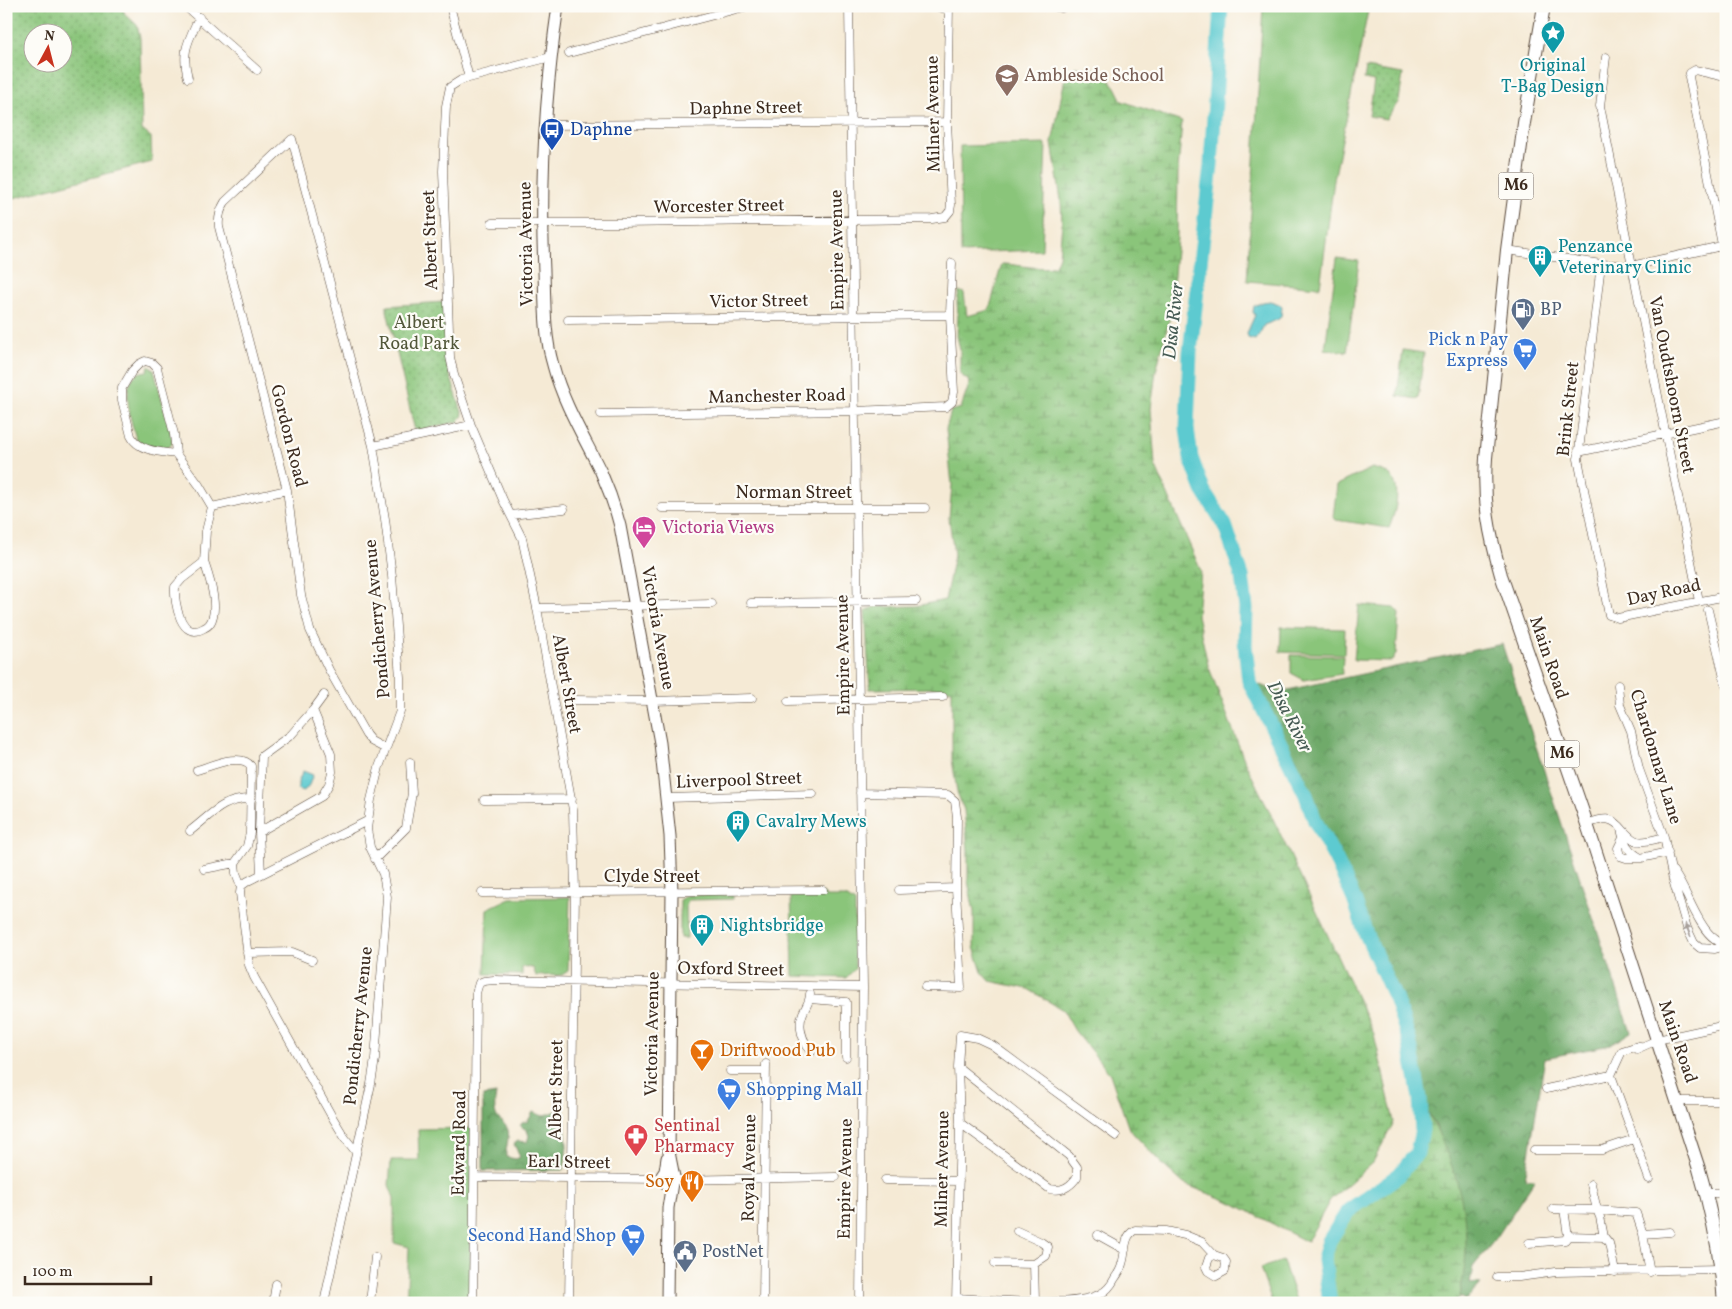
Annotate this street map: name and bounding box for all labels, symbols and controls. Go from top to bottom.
place icon: Original T-Bag Design [1540,20,1566,54]
north arrow [22,22,72,72]
text: N [43,27,56,47]
place label: Original T-Bag Design [1501,54,1605,100]
street label: Milner Avenue [920,55,948,173]
school or university icon: Ambleside School [994,63,1020,97]
place label: Ambleside School [1024,64,1164,89]
street label: Daphne Street [689,96,803,122]
bus stop icon: Daphne [539,117,565,151]
place label: Daphne [570,118,632,143]
road number: M6 [1498,172,1534,200]
street label: Victoria Avenue [513,181,541,307]
street label: Albert Street [417,189,445,291]
street label: Empire Avenue [824,189,852,311]
street label: Worcester Street [653,193,785,221]
place label: Penzance Veterinary Clinic [1558,235,1692,281]
building icon: Penzance Veterinary Clinic [1527,244,1553,278]
water label: Disa River [1157,280,1191,361]
street label: Victor Street [709,289,809,315]
street label: Van Oudtshoorn Street [1642,294,1700,476]
fuel station icon: BP [1510,297,1536,331]
place label: BP [1540,298,1562,323]
park label: Albert Road Park [378,311,460,357]
place label: Pick n Pay Express [1428,328,1508,374]
supermarket icon: Pick n Pay Express [1512,337,1538,371]
street label: Brink Street [1552,360,1586,458]
street label: Gordon Road [263,382,313,490]
street label: Manchester Road [708,383,846,411]
street label: Norman Street [736,481,852,506]
hotel icon: Victoria Views [631,515,657,549]
place label: Victoria Views [662,516,774,541]
street label: Pondicherry Avenue [359,538,397,700]
street label: Victoria Avenue [634,564,680,692]
street label: Day Road [1625,573,1703,613]
street label: Empire Avenue [830,594,858,716]
street label: Main Road [1522,613,1574,703]
street label: Albert Street [545,632,587,736]
water label: Disa River [1260,677,1319,758]
street label: Chardonnay Lane [1623,687,1687,827]
road number: M6 [1544,741,1580,768]
street label: Liverpool Street [675,766,803,796]
building icon: Cavalry Mews [725,809,751,843]
place label: Cavalry Mews [756,810,867,835]
street label: Clyde Street [604,865,700,890]
building icon: Nightsbridge [689,913,715,947]
place label: Nightsbridge [720,914,823,939]
one-way arrow [1684,923,1692,937]
street label: Pondicherry Avenue [338,945,380,1107]
street label: Oxford Street [677,957,785,983]
street label: Victoria Avenue [639,971,667,1097]
street label: Main Road [1651,997,1703,1087]
bar icon: Driftwood Pub [689,1038,715,1072]
street label: Albert Street [544,1039,570,1141]
place label: Driftwood Pub [720,1039,836,1064]
supermarket icon: Shopping Mall [716,1077,742,1111]
place label: Shopping Mall [746,1078,862,1103]
street label: Edward Road [447,1090,473,1196]
street label: Milner Avenue [929,1110,957,1228]
place label: Sentinal Pharmacy [654,1114,735,1160]
street label: Royal Avenue [737,1114,763,1222]
street label: Empire Avenue [832,1118,860,1240]
pharmacy icon: Sentinal Pharmacy [623,1123,649,1157]
street label: Earl Street [527,1150,611,1176]
restaurant icon: Soy [679,1169,705,1203]
place label: Soy [645,1170,674,1195]
supermarket icon: Second Hand Shop [620,1223,646,1257]
place label: Second Hand Shop [468,1224,616,1249]
public building icon: PostNet [672,1239,698,1273]
place label: PostNet [702,1240,764,1265]
scale bar [25,1254,151,1286]
text: 100 m [32,1262,72,1283]

